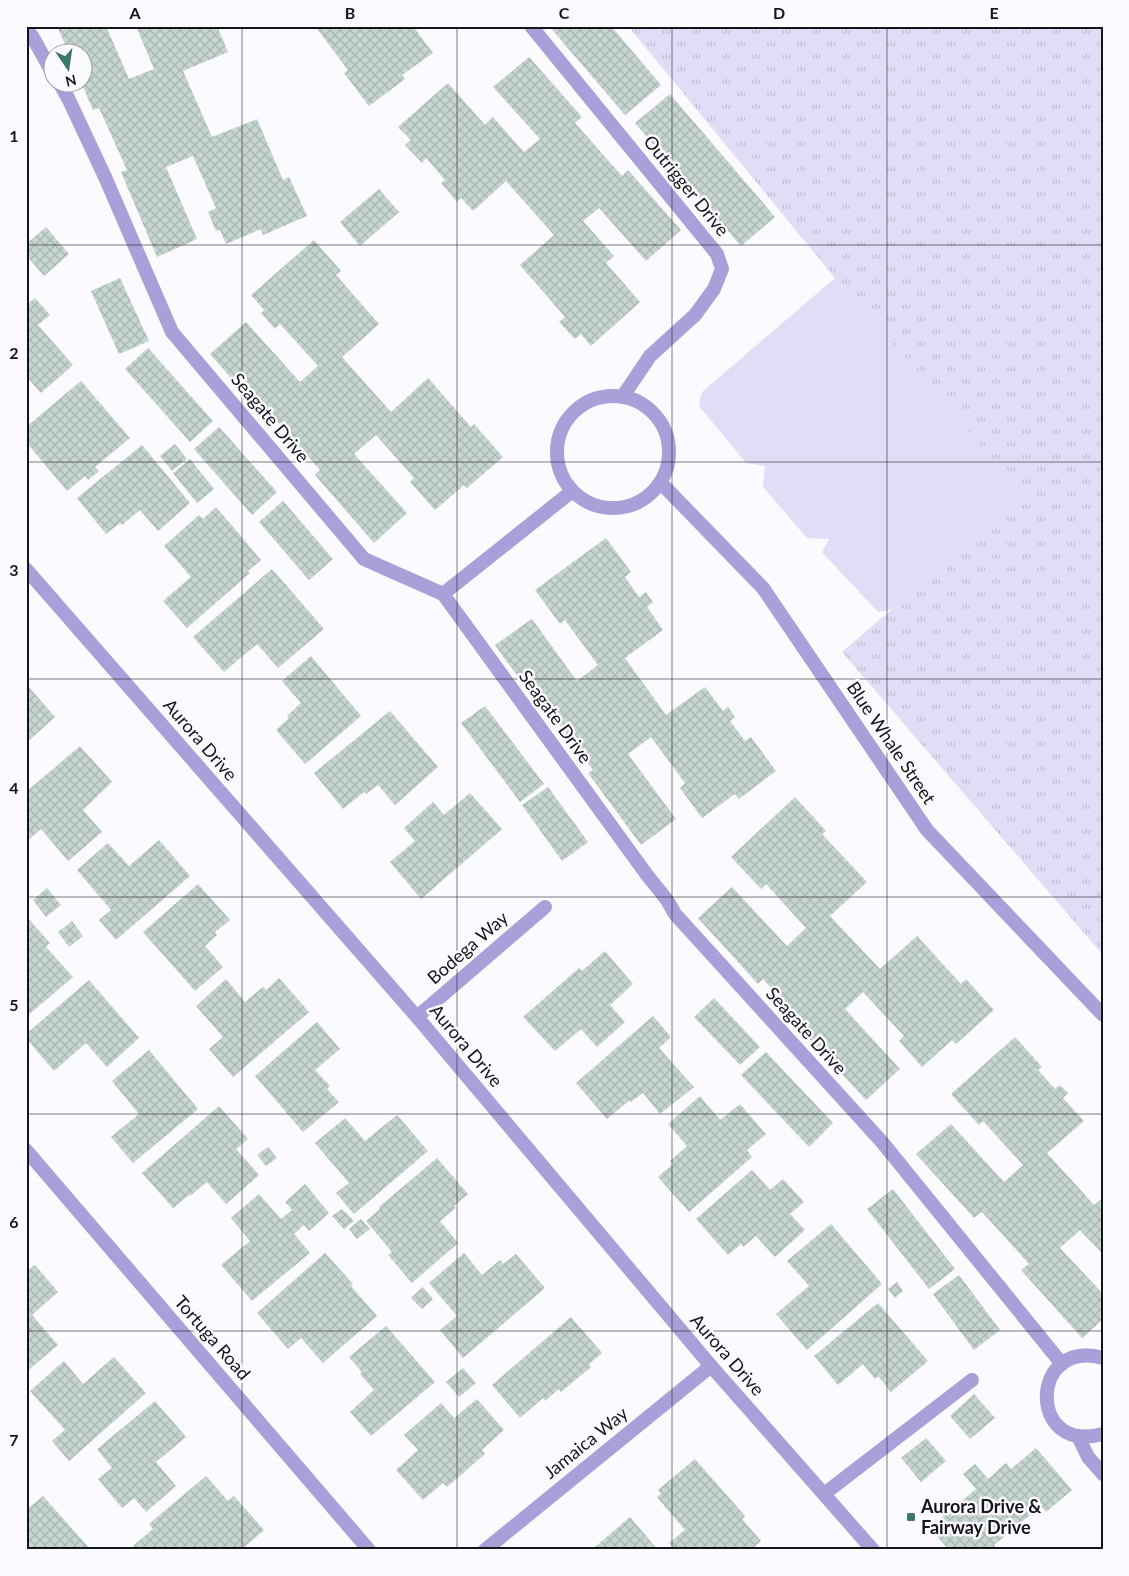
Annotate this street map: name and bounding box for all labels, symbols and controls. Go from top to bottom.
text: A [128,3,141,22]
text: B [345,3,355,22]
text: C [559,3,570,22]
text: D [773,3,785,22]
text: E [989,3,999,22]
north arrow [42,42,92,92]
text: N [64,72,78,91]
text: 1 [9,126,19,145]
street label: Outrigger Drive [639,131,734,240]
text: 2 [9,343,19,362]
street label: Seagate Drive [227,368,314,466]
text: 3 [9,560,19,579]
street label: Seagate Drive [515,666,597,767]
street label: Blue Whale Street [843,677,941,808]
street label: Aurora Drive [159,694,242,785]
text: 4 [9,778,19,797]
street label: Bodega Way [423,906,513,988]
street label: Seagate Drive [762,982,852,1078]
text: 5 [9,995,19,1014]
street label: Aurora Drive [426,999,508,1091]
text: 6 [9,1212,19,1231]
street label: Tortuga Road [170,1291,255,1384]
street label: Aurora Drive [686,1309,769,1400]
street label: Jamaica Way [539,1401,632,1483]
text: 7 [9,1430,19,1449]
place label: Aurora Drive & Fairway Drive [920,1495,1041,1538]
marker: Aurora Drive & Fairway Drive [905,1511,917,1523]

